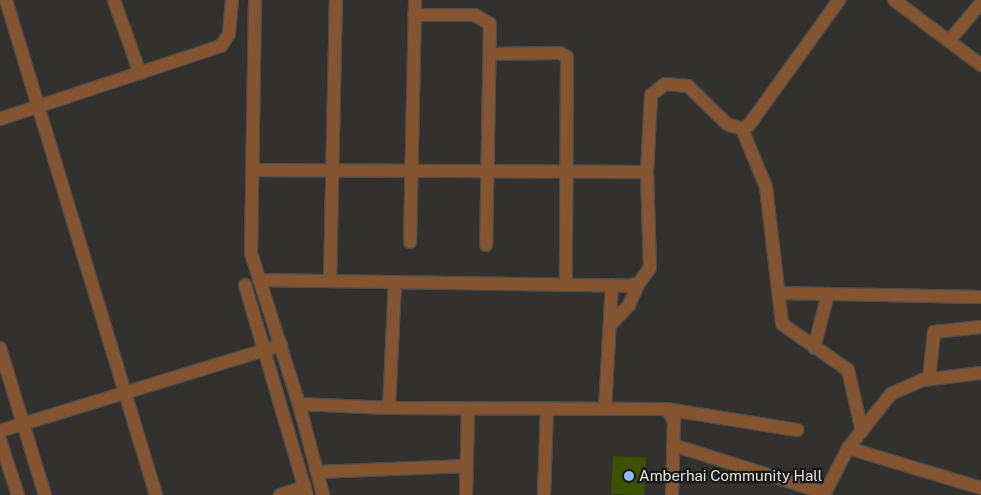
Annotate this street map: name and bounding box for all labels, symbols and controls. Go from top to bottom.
place label: Amberhai Community Hall [639,467,822,485]
marker: Amberhai Community Hall [623,470,635,482]

